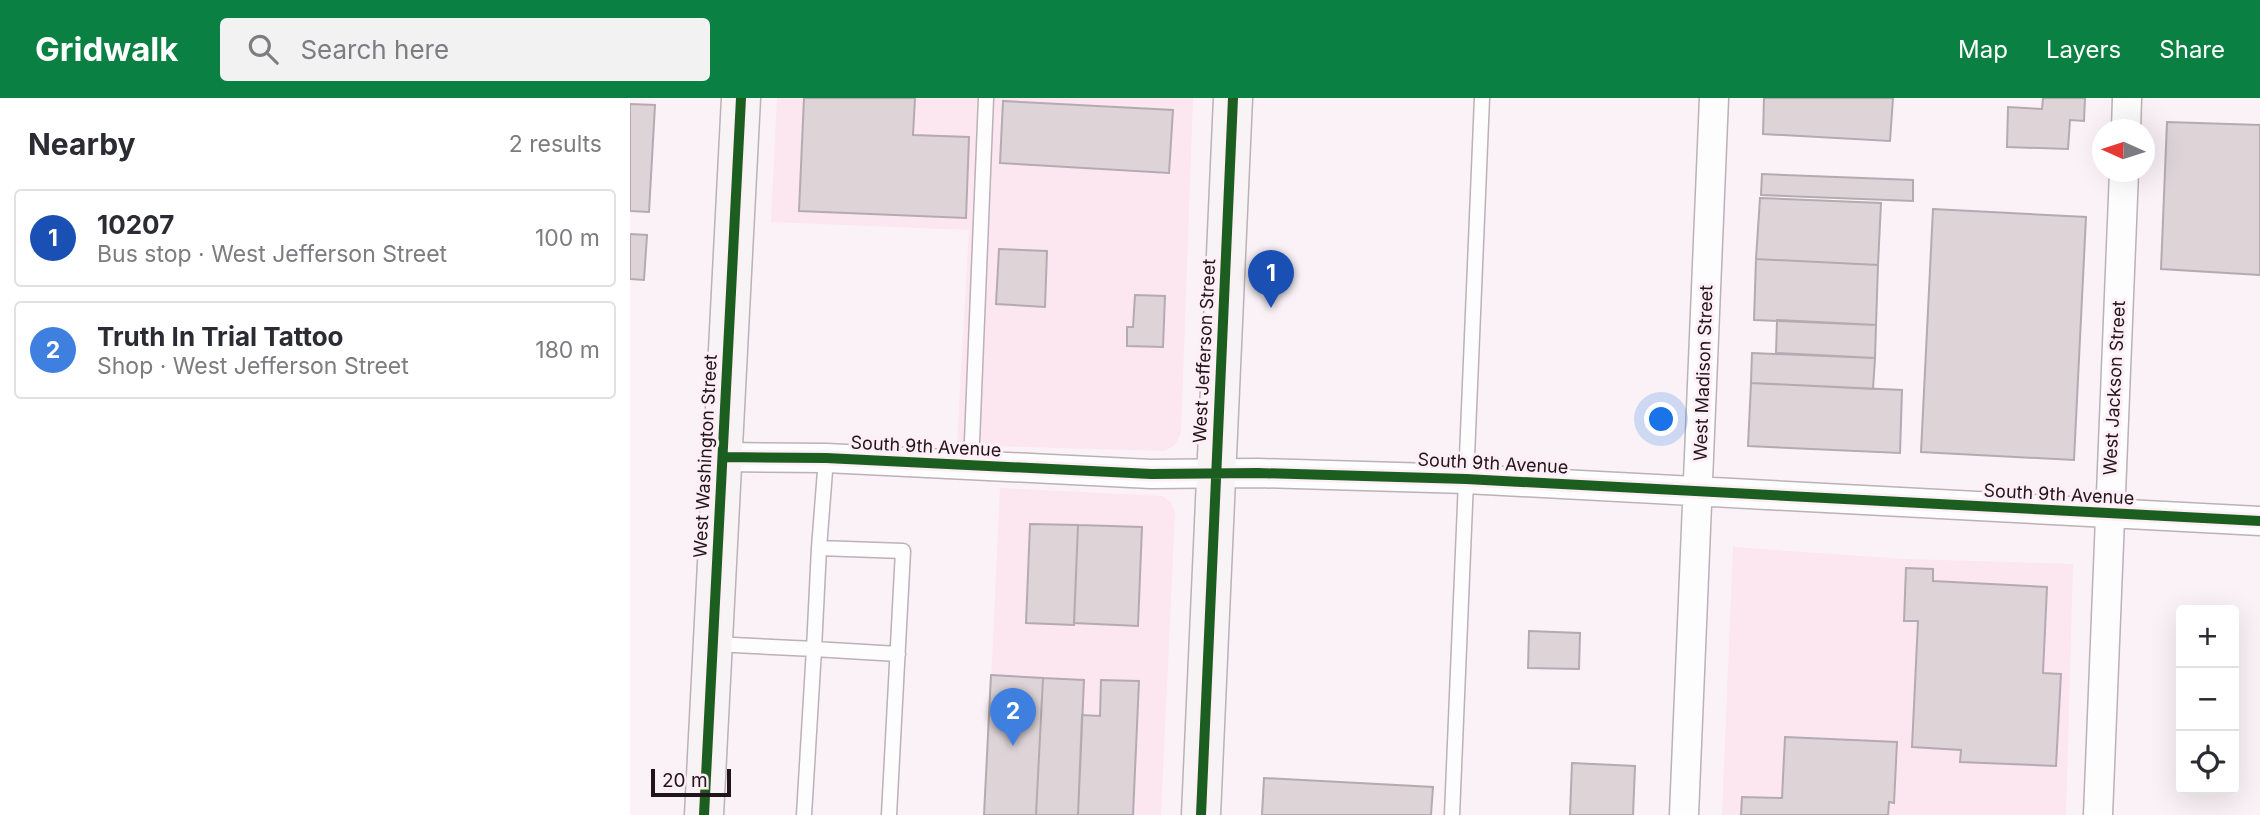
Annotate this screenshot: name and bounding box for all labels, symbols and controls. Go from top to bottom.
search box [220,18,710,81]
text: Gridwalk [35,29,178,69]
icon: search [244,30,282,68]
text: Search here [300,34,449,65]
text: Map [1958,35,2008,64]
text: Layers [2046,35,2121,64]
text: Share [2159,35,2225,64]
north arrow [2092,119,2155,182]
text: Nearby [28,126,136,162]
text: 2 results [509,130,602,158]
text: 10207 [97,209,174,240]
text: 1 [48,224,58,252]
text: 100 m [535,224,600,252]
text: Bus stop · West Jefferson Street [97,240,447,268]
pin: 1 [1248,250,1294,308]
street label: West Jefferson Street [1189,258,1219,444]
street label: West Madison Street [1689,284,1717,461]
street label: West Jackson Street [2099,300,2129,476]
text: Truth In Trial Tattoo [97,321,344,352]
text: 2 [46,336,60,364]
text: 180 m [535,336,600,364]
text: Shop · West Jefferson Street [97,352,409,380]
street label: West Washington Street [689,354,721,558]
your location [1644,402,1678,436]
street label: South 9th Avenue [850,432,1002,460]
street label: South 9th Avenue [1417,449,1569,477]
street label: South 9th Avenue [1983,480,2135,508]
map controls [2176,605,2239,794]
button: + [2176,605,2239,668]
button: − [2176,668,2239,731]
pin: 2 [990,688,1036,746]
button: locate [2176,731,2239,794]
scale bar [651,766,732,798]
text: 20 m [662,769,708,792]

